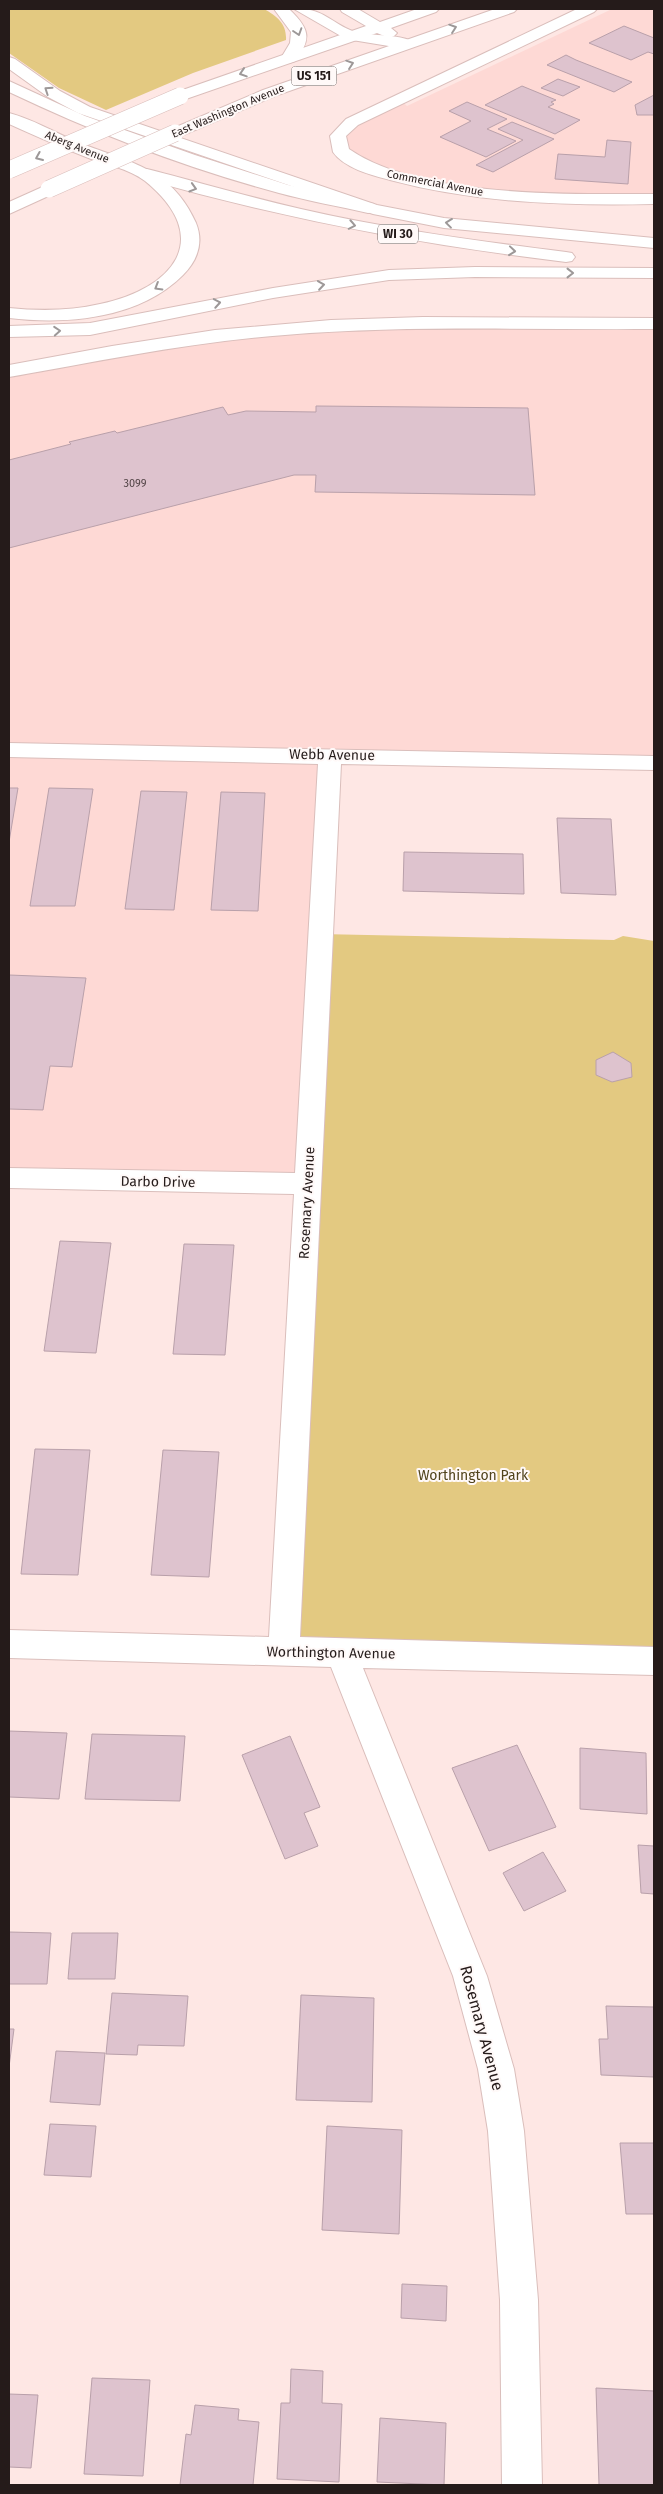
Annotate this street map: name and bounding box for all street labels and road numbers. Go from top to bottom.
road number: US 151 [292,66,336,85]
street label: East Washington Avenue [170,81,286,141]
street label: Aberg Avenue [43,128,111,166]
street label: Commercial Avenue [386,167,484,199]
road number: WI 30 [378,224,418,243]
street label: Webb Avenue [289,746,375,764]
street label: Rosemary Avenue [296,1146,318,1260]
street label: Darbo Drive [120,1173,196,1191]
street label: Worthington Avenue [266,1643,396,1663]
street label: Rosemary Avenue [456,1963,508,2093]

